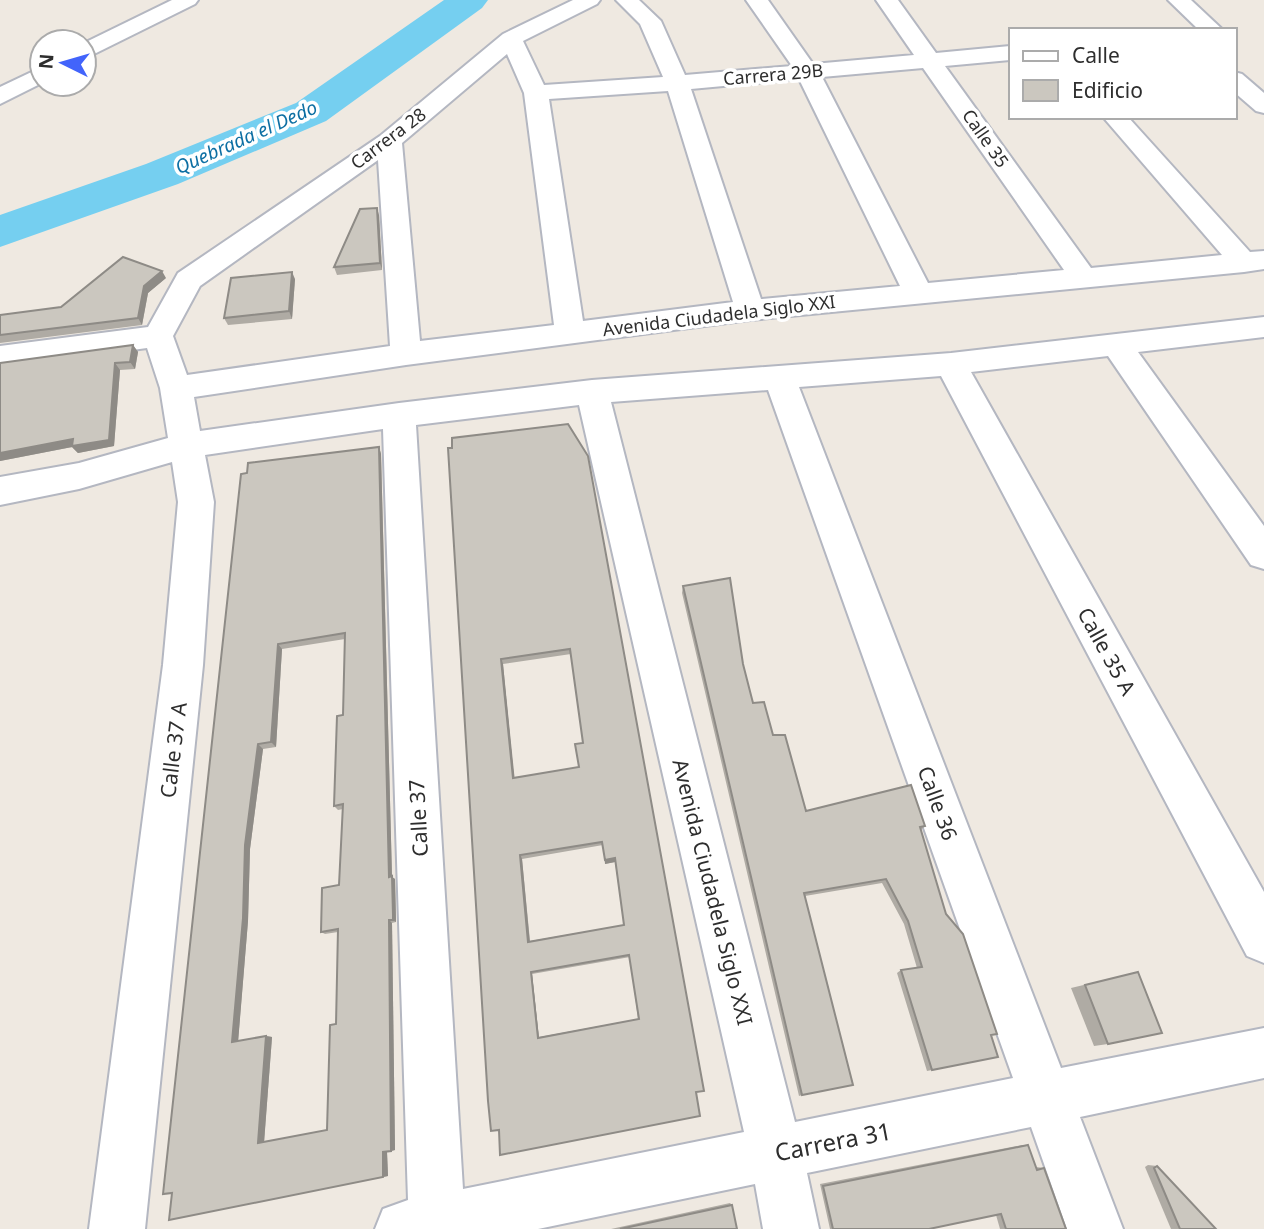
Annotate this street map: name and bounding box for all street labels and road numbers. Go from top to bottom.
street label: Carrera 29B [722,58,824,90]
street label: Carrera 28 [345,102,431,174]
street label: Calle 35 [957,104,1015,172]
street label: Avenida Ciudadela Siglo XXI [601,289,837,341]
street label: Calle 35 A [1071,602,1143,700]
street label: Calle 37 A [153,700,193,799]
street label: Avenida Ciudadela Siglo XXI [666,756,760,1028]
street label: Calle 36 [912,762,964,844]
street label: Calle 37 [402,779,434,857]
street label: Carrera 31 [772,1114,894,1168]

